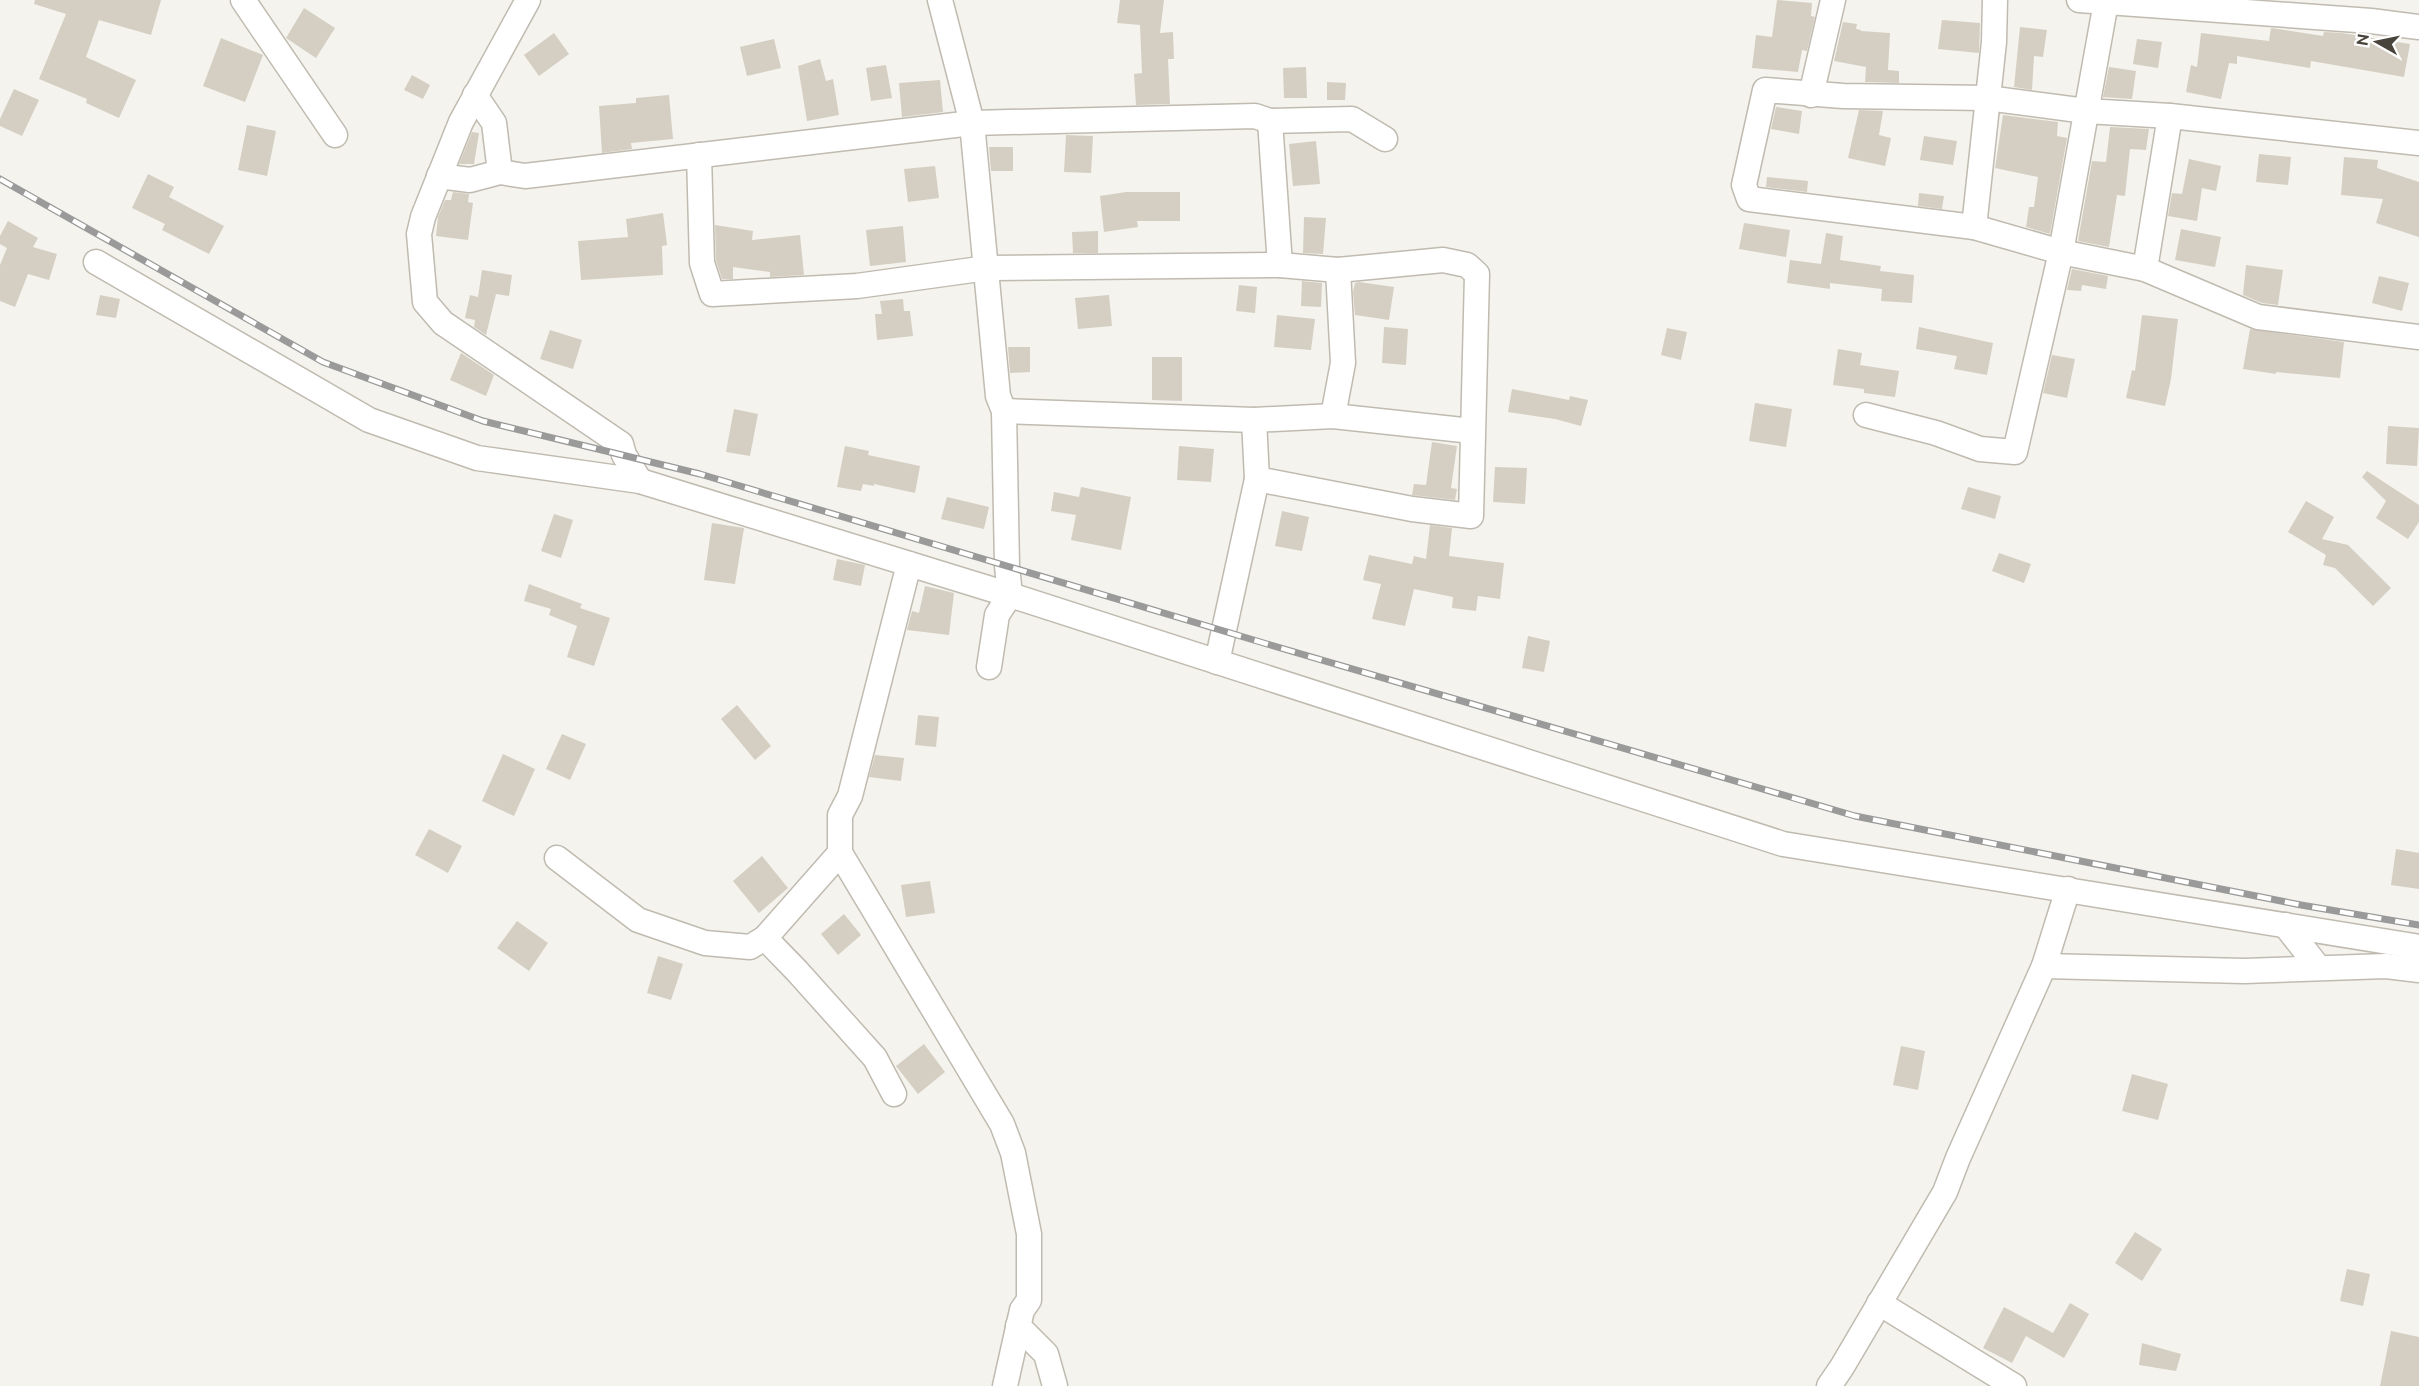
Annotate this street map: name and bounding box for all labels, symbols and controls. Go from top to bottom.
north arrow [2347,12,2407,72]
text: N [2352,32,2372,47]

